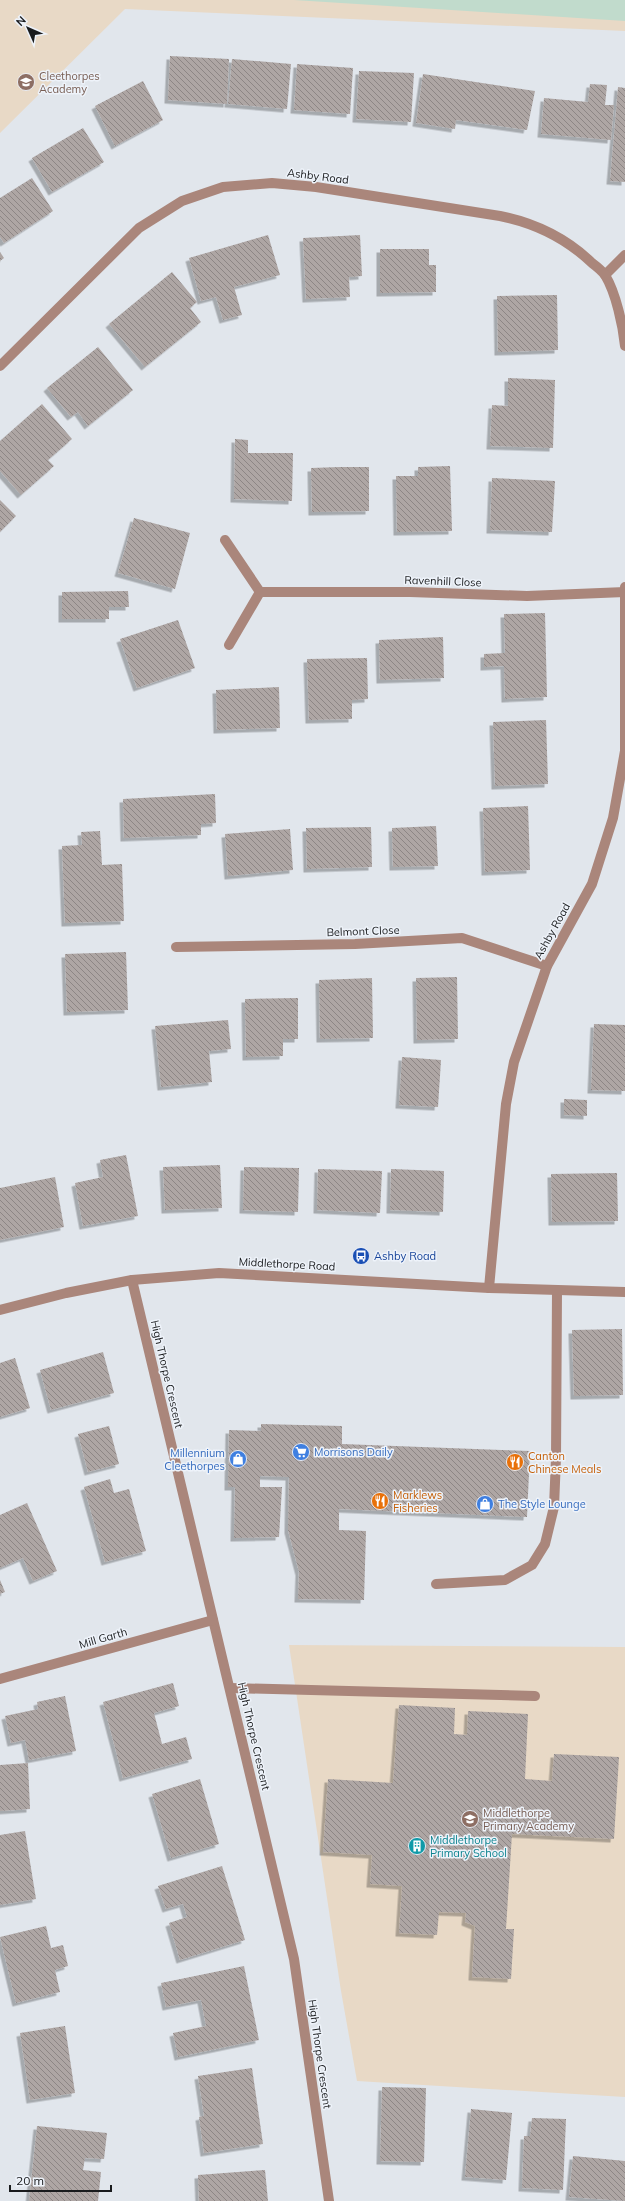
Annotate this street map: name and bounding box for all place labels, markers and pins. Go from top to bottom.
place label: Cleethorpes Academy [39,69,100,96]
school or university icon: Cleethorpes Academy [16,72,36,92]
bus stop icon: Ashby Road [351,1246,371,1266]
place label: Ashby Road [374,1249,436,1263]
supermarket icon: Morrisons Daily [291,1442,311,1462]
place label: Morrisons Daily [314,1445,393,1459]
place label: Millennium Cleethorpes [164,1446,225,1473]
shop icon: Millennium Cleethorpes [228,1449,248,1469]
place label: Canton Chinese Meals [528,1449,601,1476]
restaurant icon: Canton Chinese Meals [505,1452,525,1472]
place label: Marklews Fisheries [393,1488,442,1515]
restaurant icon: Marklews Fisheries [370,1491,390,1511]
shop icon: The Style Lounge [475,1494,495,1514]
place label: The Style Lounge [498,1497,586,1511]
place label: Middlethorpe Primary Academy [483,1806,574,1833]
school or university icon: Middlethorpe Primary Academy [460,1809,480,1829]
place label: Middlethorpe Primary School [430,1833,507,1860]
building icon: Middlethorpe Primary School [407,1836,427,1856]

